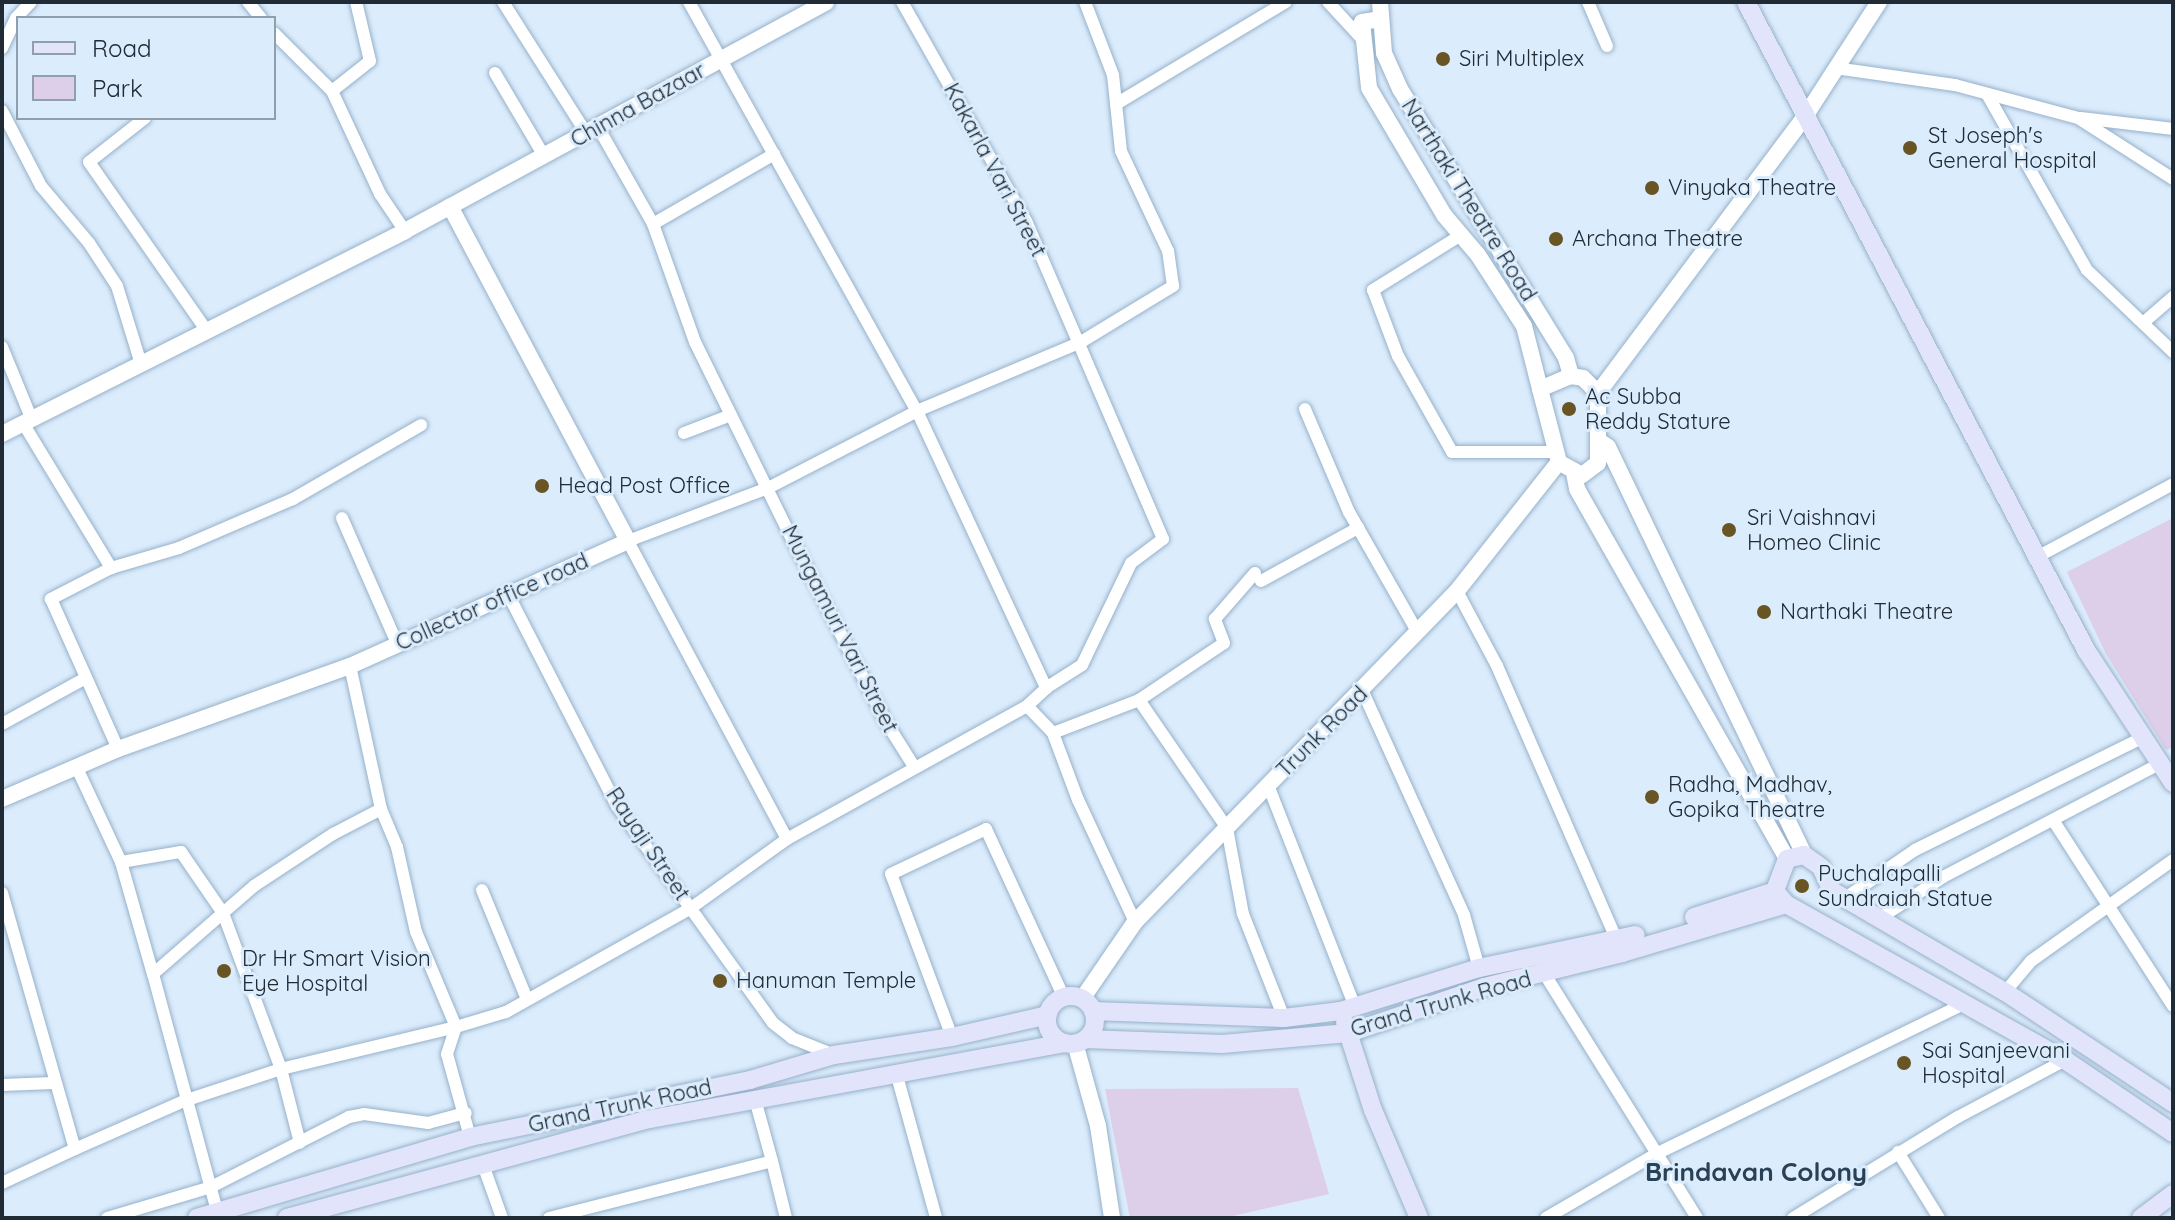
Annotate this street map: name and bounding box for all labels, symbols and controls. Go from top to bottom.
legend [16,16,276,120]
text: Road [92,33,152,63]
place label: Siri Multiplex [1459,46,1584,72]
marker: Siri Multiplex [1434,50,1452,68]
street label: Chinna Bazaar [566,57,710,153]
text: Park [92,73,143,103]
street label: Kakarla Vari Street [938,79,1052,261]
street label: Narthaki Theatre Road [1396,94,1542,306]
place label: St Joseph's General Hospital [1928,122,2097,174]
marker: St Joseph's General Hospital [1899,137,1921,159]
place label: Vinyaka Theatre [1668,175,1836,201]
marker: Vinyaka Theatre [1643,179,1661,197]
place label: Archana Theatre [1572,226,1743,252]
marker: Archana Theatre [1547,230,1565,248]
place label: Ac Subba Reddy Stature [1585,383,1731,434]
marker: Ac Subba Reddy Stature [1560,400,1578,418]
place label: Head Post Office [558,473,730,499]
marker: Head Post Office [533,477,551,495]
place label: Sri Vaishnavi Homeo Clinic [1747,504,1881,556]
marker: Sri Vaishnavi Homeo Clinic [1718,519,1740,541]
street label: Mungamuri Vari Street [776,521,904,737]
street label: Collector office road [392,548,592,656]
place label: Narthaki Theatre [1780,599,1953,625]
marker: Narthaki Theatre [1755,603,1773,621]
street label: Trunk Road [1271,681,1373,783]
place label: Radha, Madhav, Gopika Theatre [1668,771,1832,822]
street label: Rayaji Street [600,782,696,906]
marker: Radha, Madhav, Gopika Theatre [1643,788,1661,806]
place label: Puchalapalli Sundraiah Statue [1818,860,1993,912]
marker: Puchalapalli Sundraiah Statue [1793,877,1811,895]
place label: Dr Hr Smart Vision Eye Hospital [242,945,431,996]
marker: Dr Hr Smart Vision Eye Hospital [213,960,235,982]
street label: Grand Trunk Road [1348,966,1534,1042]
place label: Hanuman Temple [736,968,916,994]
marker: Hanuman Temple [711,972,729,990]
place label: Sai Sanjeevani Hospital [1922,1037,2070,1088]
marker: Sai Sanjeevani Hospital [1893,1052,1915,1074]
street label: Grand Trunk Road [526,1074,714,1138]
district label: Brindavan Colony [1645,1156,1867,1188]

